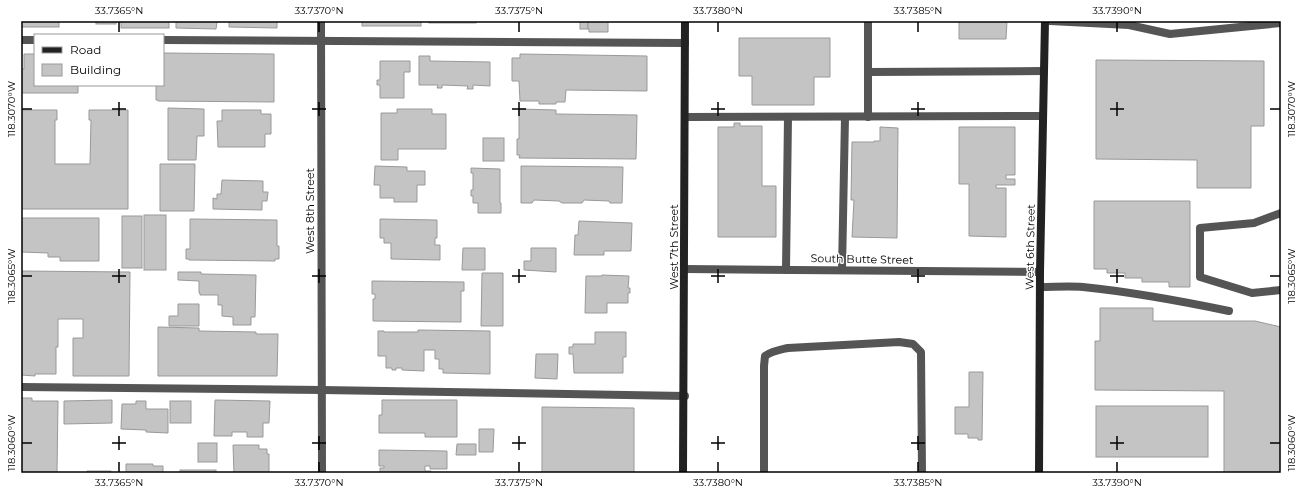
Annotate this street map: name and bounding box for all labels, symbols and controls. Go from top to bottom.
text: 33.7365°N [95,4,143,17]
text: 33.7370°N [294,4,344,17]
text: 33.7375°N [495,4,543,17]
text: 33.7380°N [693,4,743,17]
text: 33.7385°N [894,4,942,17]
text: 33.7390°N [1092,4,1142,17]
legend [34,34,164,86]
text: Road [70,42,101,57]
text: Building [70,62,121,77]
text: 118.3070°W [5,81,18,137]
text: 118.3070°W [1285,81,1298,137]
street label: West 8th Street [303,167,317,254]
street label: West 6th Street [1022,203,1038,290]
street label: West 7th Street [667,204,681,290]
text: 118.3065°W [5,248,18,304]
text: 118.3065°W [1285,248,1298,304]
street label: South Butte Street [810,251,914,267]
text: 118.3060°W [5,415,18,471]
text: 118.3060°W [1285,415,1298,471]
text: 33.7365°N [95,476,143,489]
text: 33.7370°N [294,476,344,489]
text: 33.7375°N [495,476,543,489]
text: 33.7380°N [693,476,743,489]
text: 33.7385°N [894,476,942,489]
text: 33.7390°N [1092,476,1142,489]

